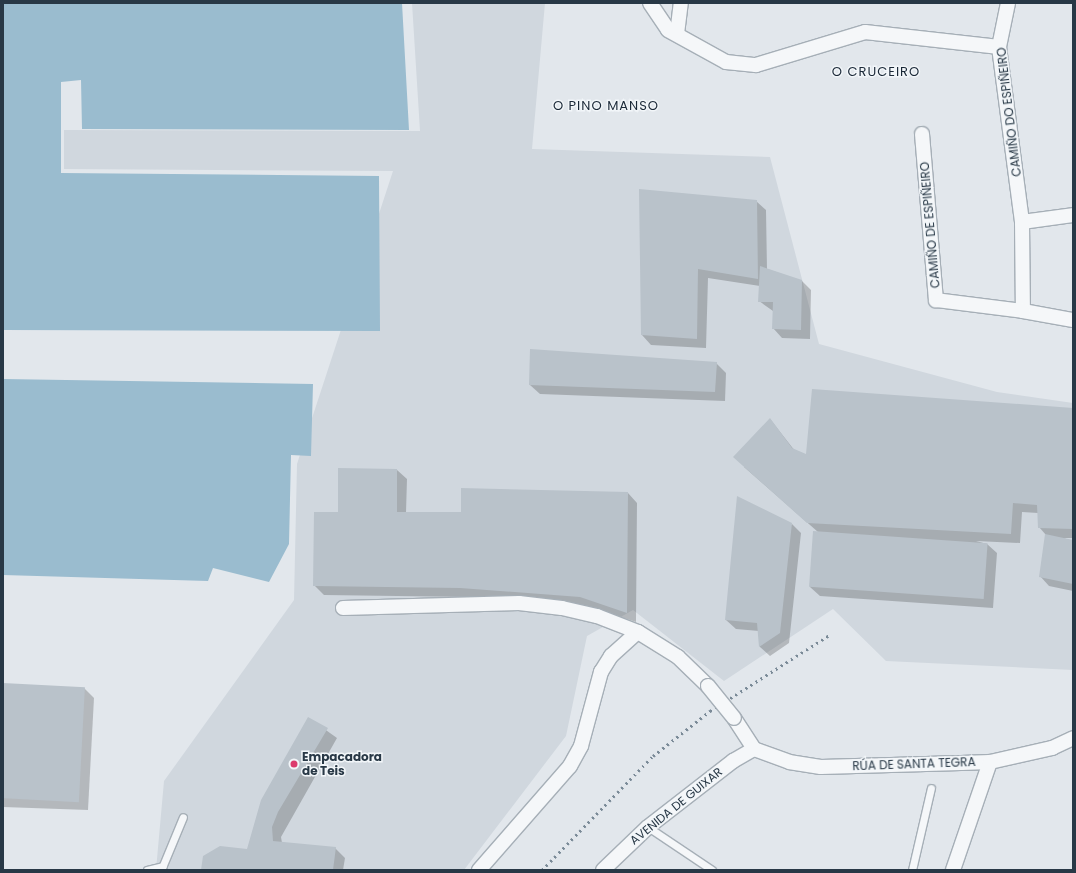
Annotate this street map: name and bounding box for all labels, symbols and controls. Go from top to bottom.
street label: CAMIÑO DO ESPIÑEIRO [994,47,1024,177]
district label: O CRUCEIRO [832,64,920,80]
district label: O PINO MANSO [553,98,659,114]
street label: CAMIÑO DE ESPIÑEIRO [917,161,943,289]
place label: Empacadora de Teis [302,750,382,778]
street label: RÚA DE SANTA TEGRA [852,755,976,773]
marker: Empacadora de Teis [289,759,299,769]
street label: AVENIDA DE GUIXAR [627,764,725,848]

